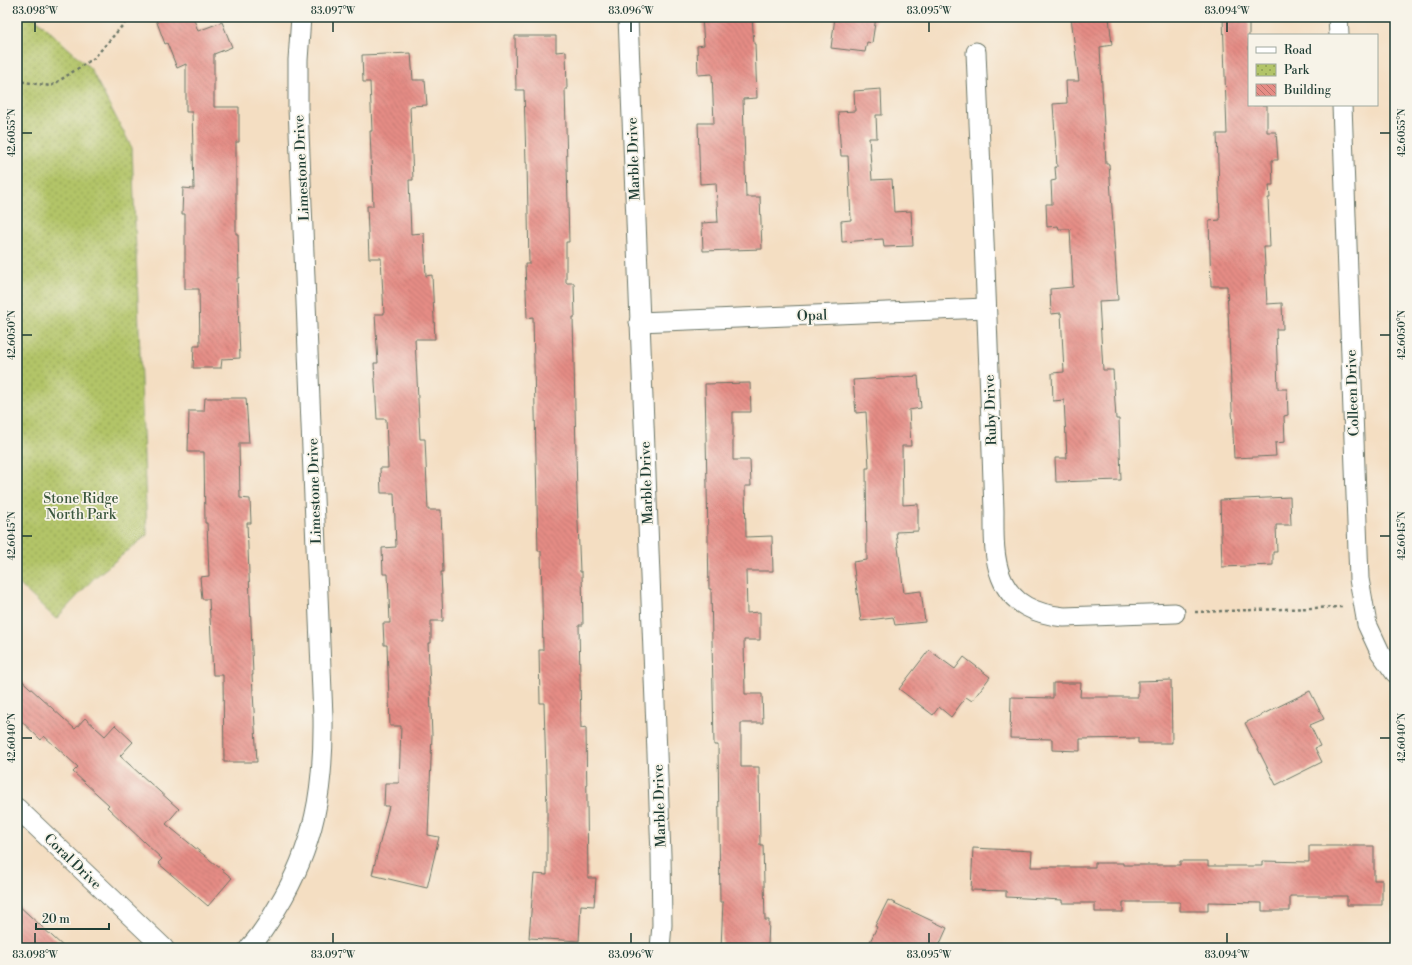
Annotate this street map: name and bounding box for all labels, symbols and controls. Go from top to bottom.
text: 83.098°W [12,5,59,17]
text: 83.097°W [311,5,356,17]
text: 83.096°W [608,5,655,17]
text: 83.095°W [907,5,952,17]
text: 83.094°W [1204,5,1251,17]
legend [1248,34,1378,106]
text: Road [1284,43,1312,58]
text: Park [1284,63,1310,78]
text: Building [1283,83,1332,98]
text: 42.6055°N [6,108,18,157]
text: 42.6055°N [1396,108,1408,157]
street label: Limestone Drive [290,115,314,221]
street label: Marble Drive [624,117,644,201]
street label: Opal [797,306,827,326]
text: 42.6050°N [6,310,18,360]
text: 42.6050°N [1396,310,1408,360]
street label: Colleen Drive [1342,349,1364,437]
street label: Ruby Drive [981,374,1001,446]
street label: Limestone Drive [304,438,326,544]
street label: Marble Drive [637,441,657,525]
park label: Stone Ridge North Park [43,490,119,524]
text: 42.6045°N [6,511,18,561]
text: 42.6045°N [1396,511,1408,561]
text: 42.6040°N [6,712,18,763]
text: 42.6040°N [1396,712,1408,763]
street label: Marble Drive [650,764,670,848]
street label: Coral Drive [40,830,105,894]
scale bar [36,905,109,931]
text: 20 m [42,912,70,927]
text: 83.098°W [12,949,59,961]
text: 83.097°W [311,949,356,961]
text: 83.096°W [608,949,655,961]
text: 83.095°W [907,949,952,961]
text: 83.094°W [1204,949,1251,961]

